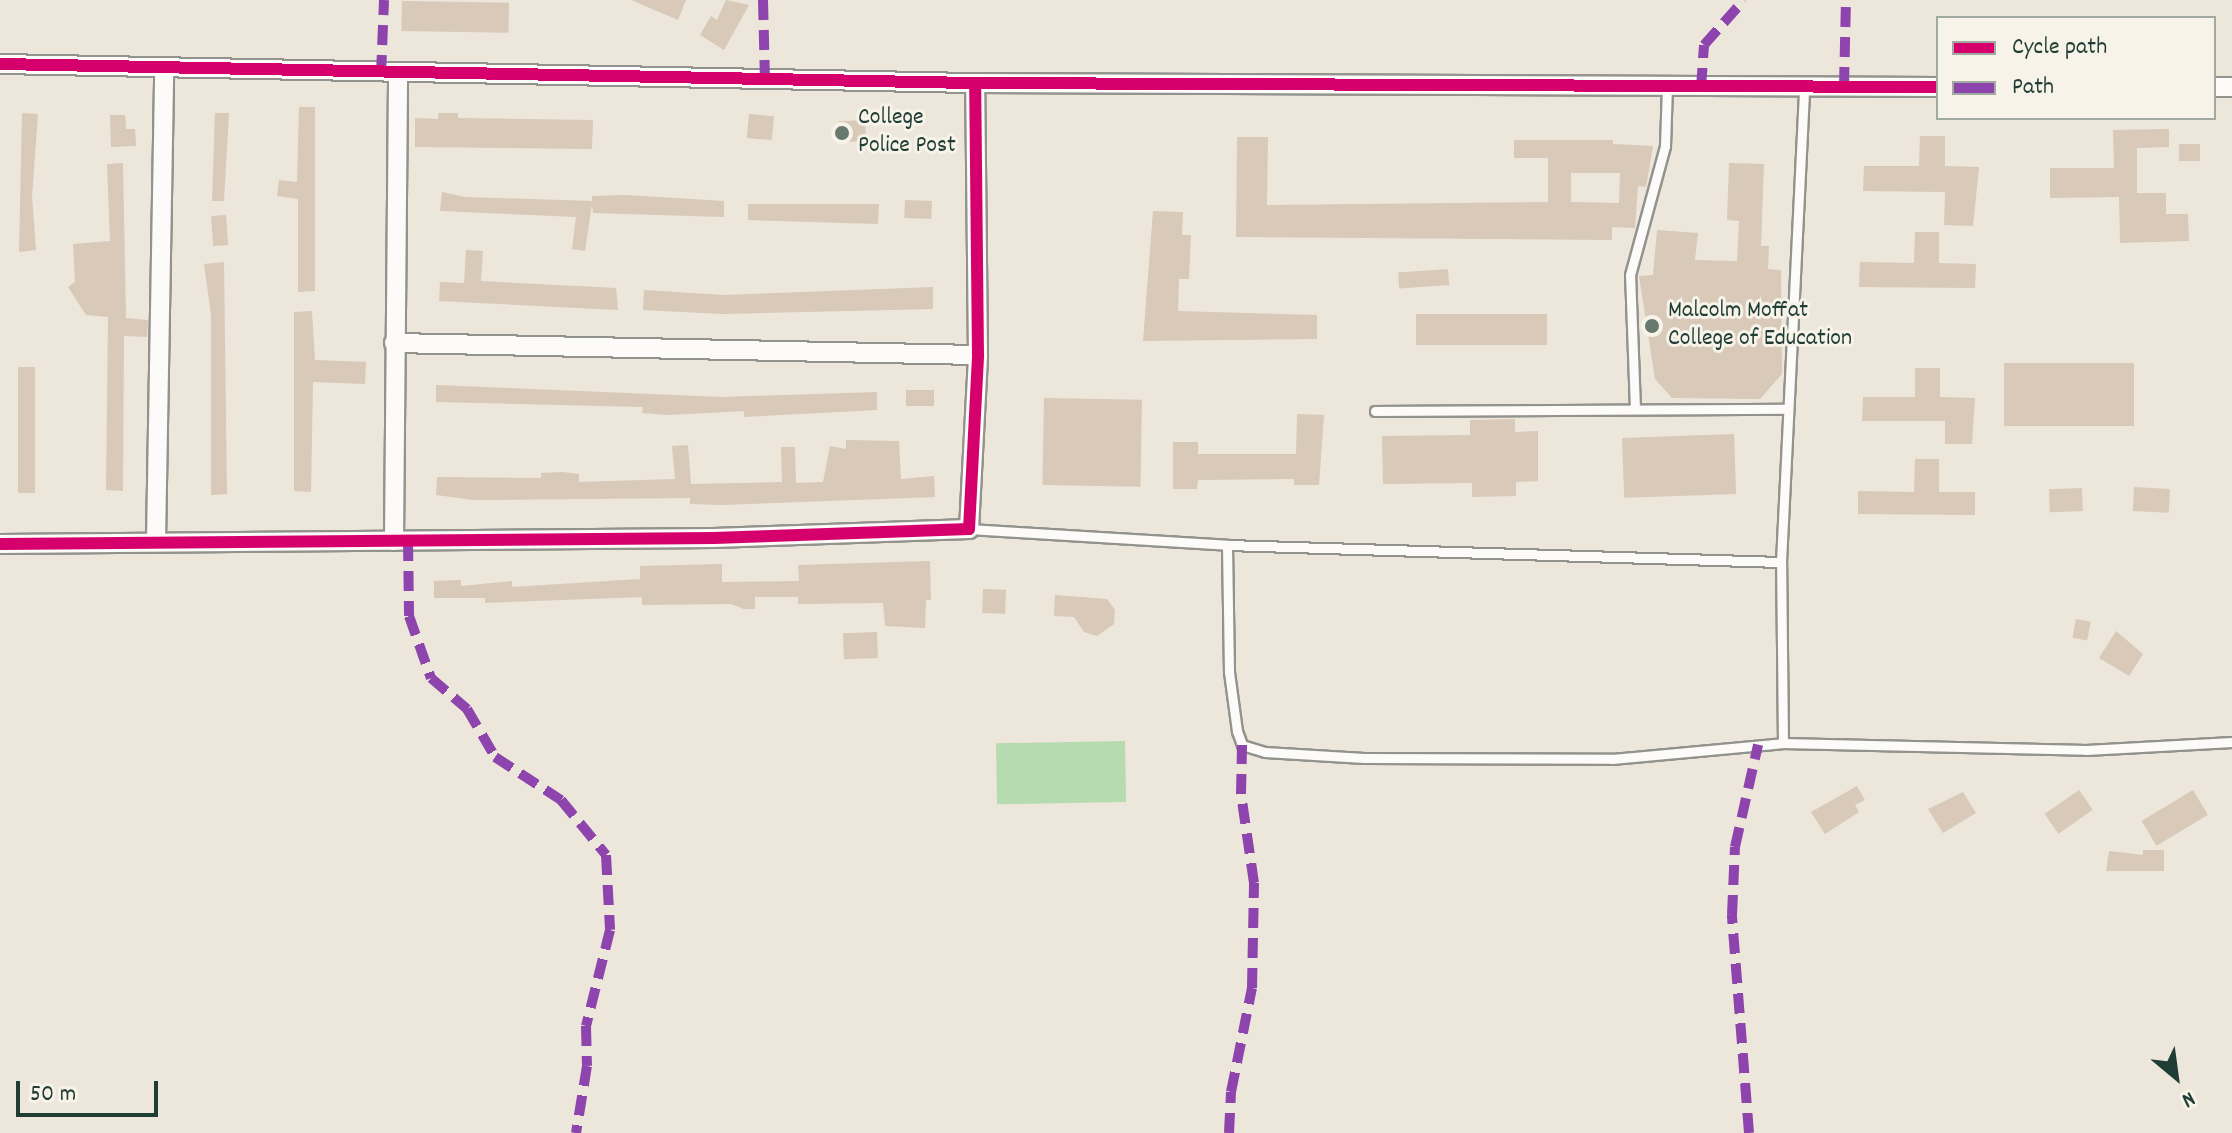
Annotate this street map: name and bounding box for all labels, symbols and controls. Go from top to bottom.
legend [1936,16,2216,120]
text: Cycle path [2012,31,2107,65]
text: Path [2012,71,2054,105]
place label: College Police Post [858,105,956,161]
marker: College Police Post [833,124,851,142]
place label: Malcolm Moffat College of Education [1668,298,1852,354]
marker: Malcolm Moffat College of Education [1643,317,1661,335]
north arrow [2136,1037,2216,1117]
scale bar [20,1065,162,1115]
text: 50 m [30,1078,76,1112]
text: N [2176,1082,2200,1115]

